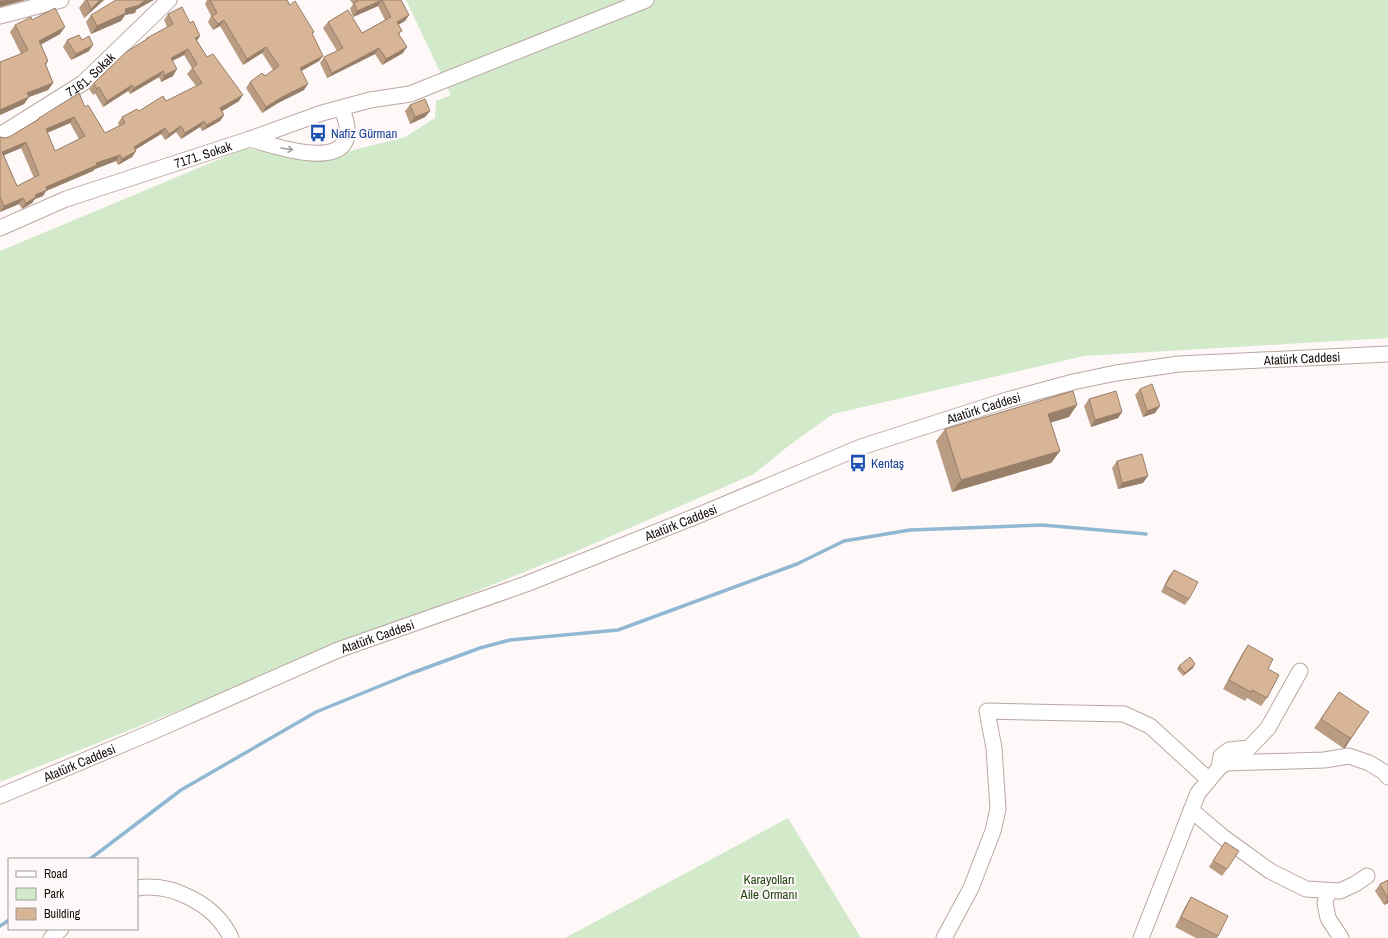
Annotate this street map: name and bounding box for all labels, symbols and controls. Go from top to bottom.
street label: 7161. Sokak [63,48,119,100]
bus stop icon: Nafiz Gürman [308,123,328,143]
place label: Nafiz Gürman [331,125,397,142]
street label: 7171. Sokak [172,137,234,172]
one-way arrow [281,145,294,153]
street label: Atatürk Caddesi [1262,348,1341,368]
street label: Atatürk Caddesi [943,388,1022,428]
bus stop icon: Kentaş [848,453,868,473]
place label: Kentaş [871,455,904,472]
street label: Atatürk Caddesi [641,500,719,545]
street label: Atatürk Caddesi [338,615,416,657]
street label: Atatürk Caddesi [40,740,118,786]
legend [8,858,138,930]
text: Road [44,866,68,882]
park label: Karayolları Aile Ormanı [740,871,797,903]
text: Park [44,886,64,902]
text: Building [44,906,81,922]

